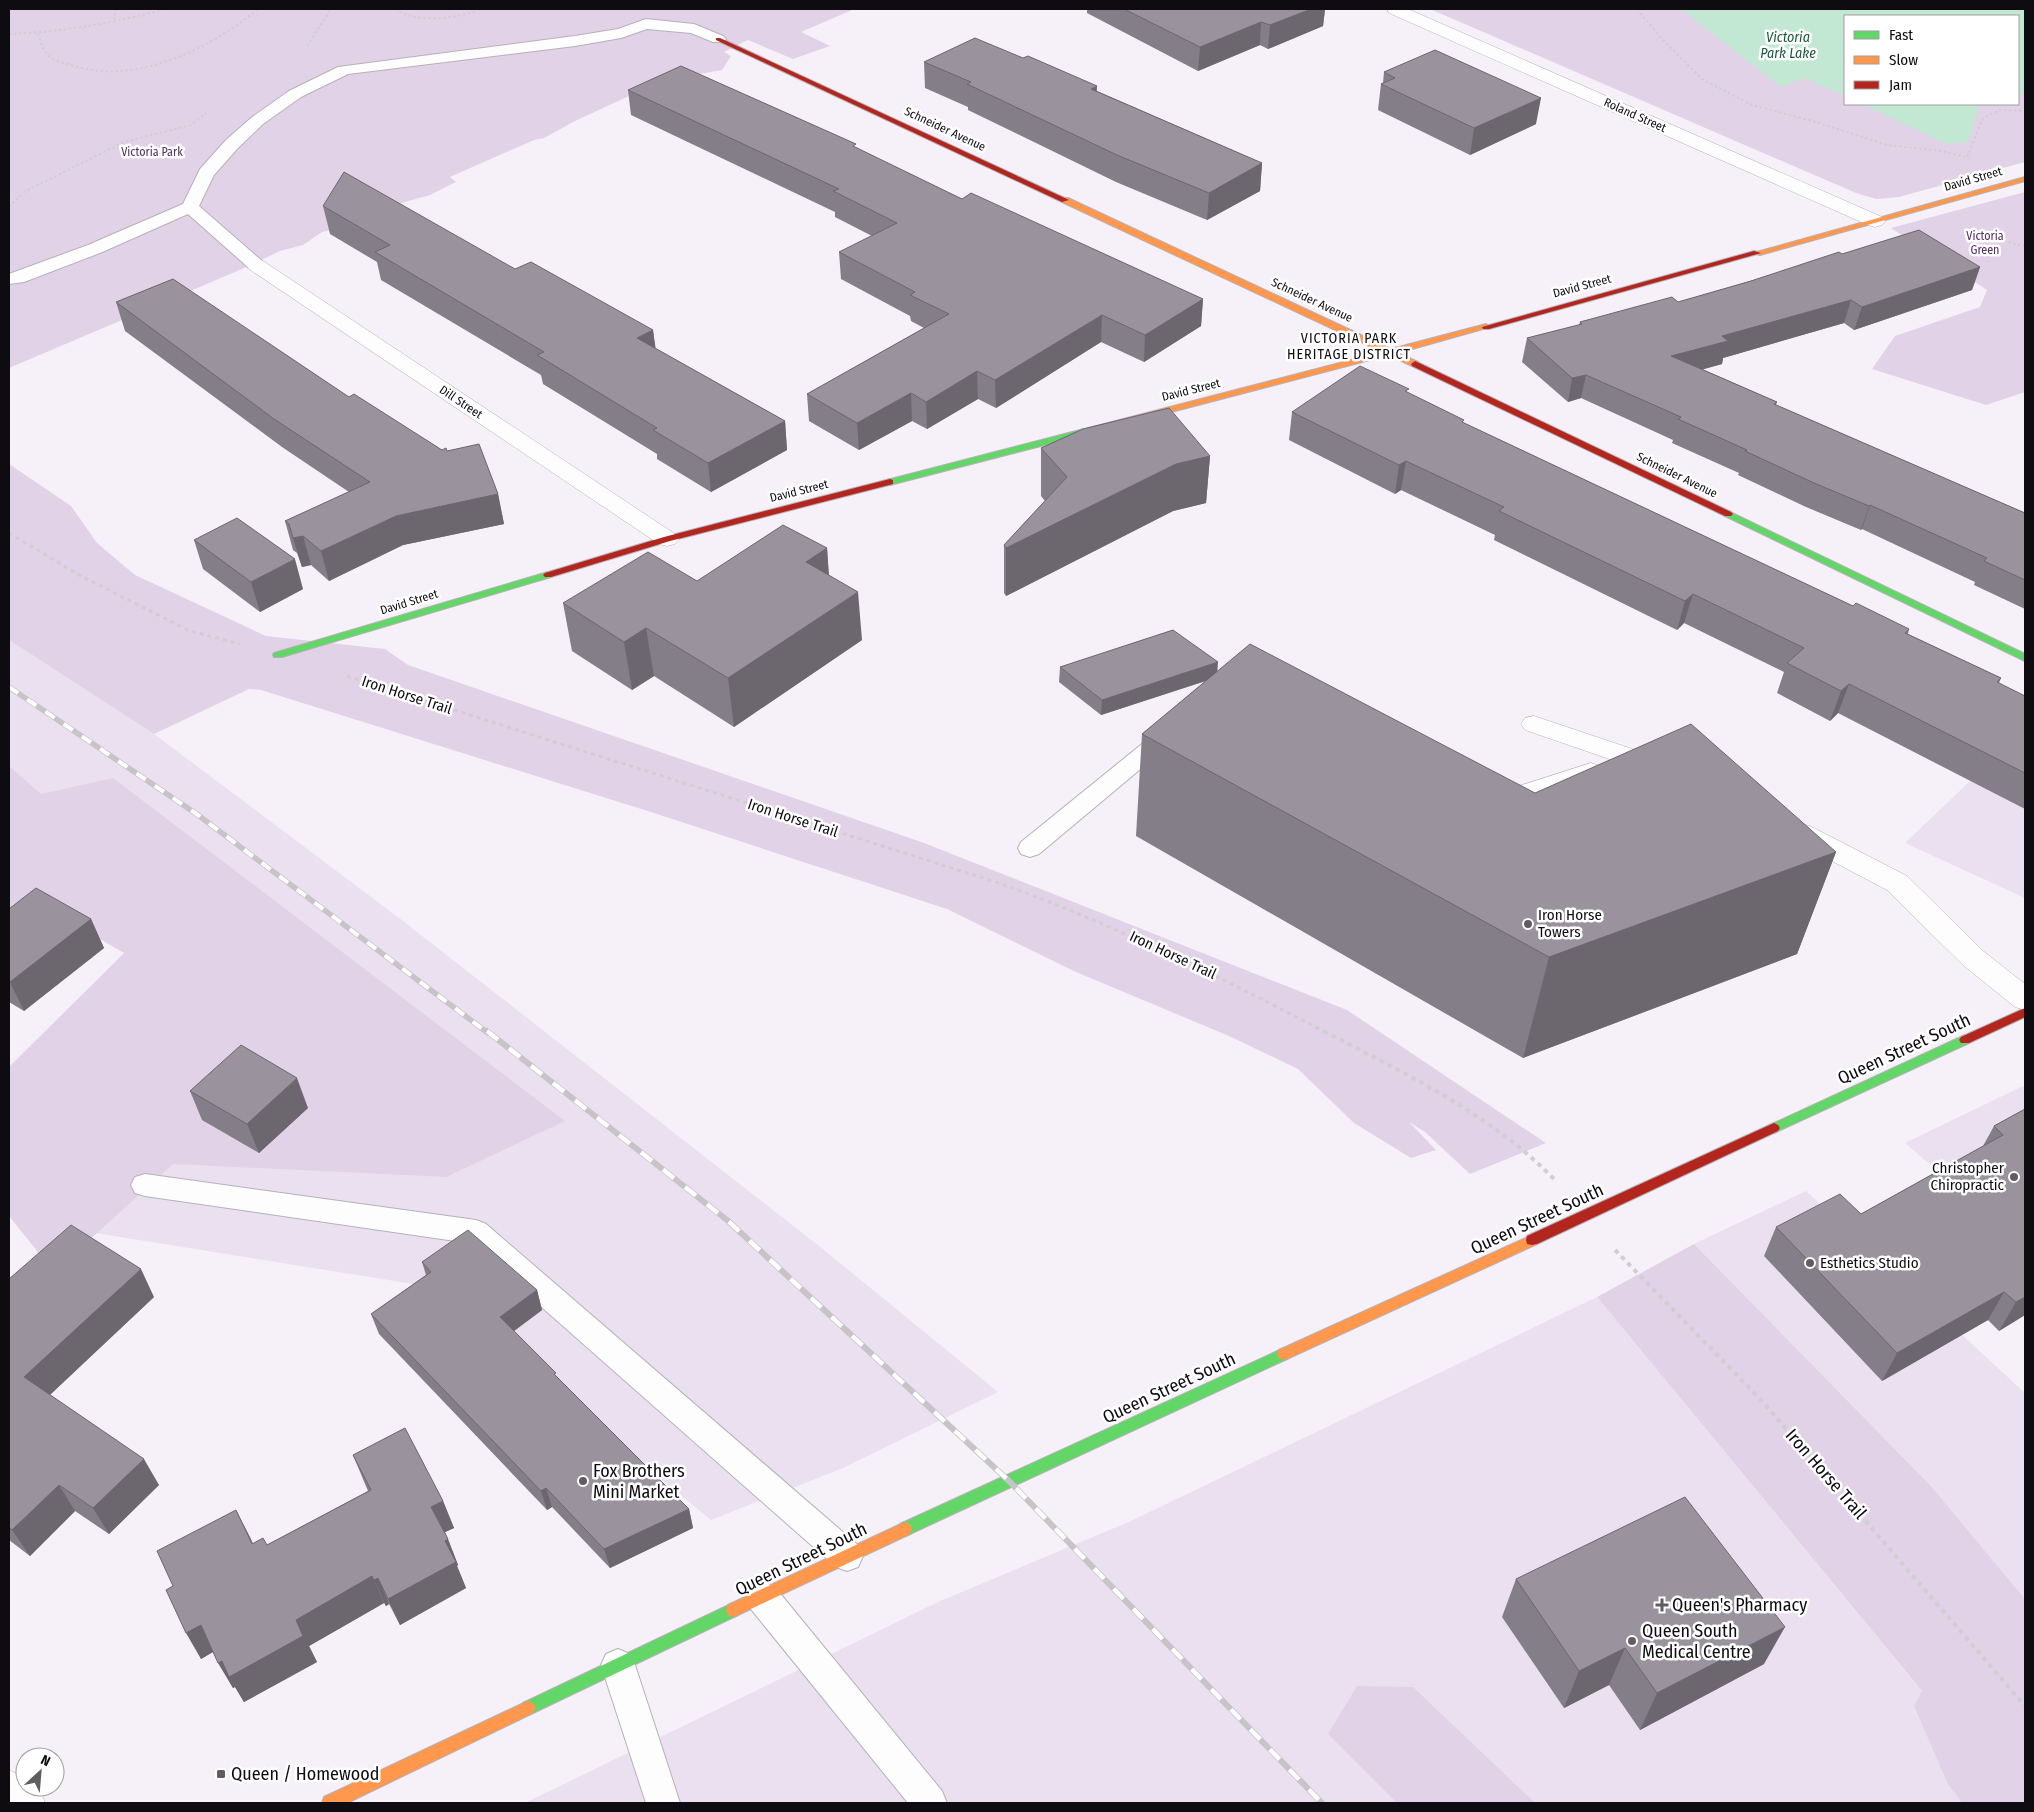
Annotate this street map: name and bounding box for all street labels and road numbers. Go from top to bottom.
street label: Roland Street [1602,95,1668,135]
street label: Schneider Avenue [902,104,988,154]
street label: David Street [1942,164,2004,194]
street label: David Street [1551,271,1613,300]
street label: Schneider Avenue [1269,275,1355,325]
street label: David Street [1160,376,1222,404]
street label: Dill Street [437,383,485,421]
street label: Schneider Avenue [1634,449,1720,501]
street label: David Street [768,477,830,505]
street label: David Street [378,587,440,617]
street label: Iron Horse Trail [360,672,454,718]
street label: Iron Horse Trail [746,795,840,841]
street label: Iron Horse Trail [1127,927,1219,983]
street label: Queen Street South [1834,1009,1974,1089]
street label: Queen Street South [1467,1179,1607,1259]
street label: Queen Street South [1099,1348,1239,1428]
street label: Iron Horse Trail [1781,1424,1871,1524]
street label: Queen Street South [732,1518,870,1600]

